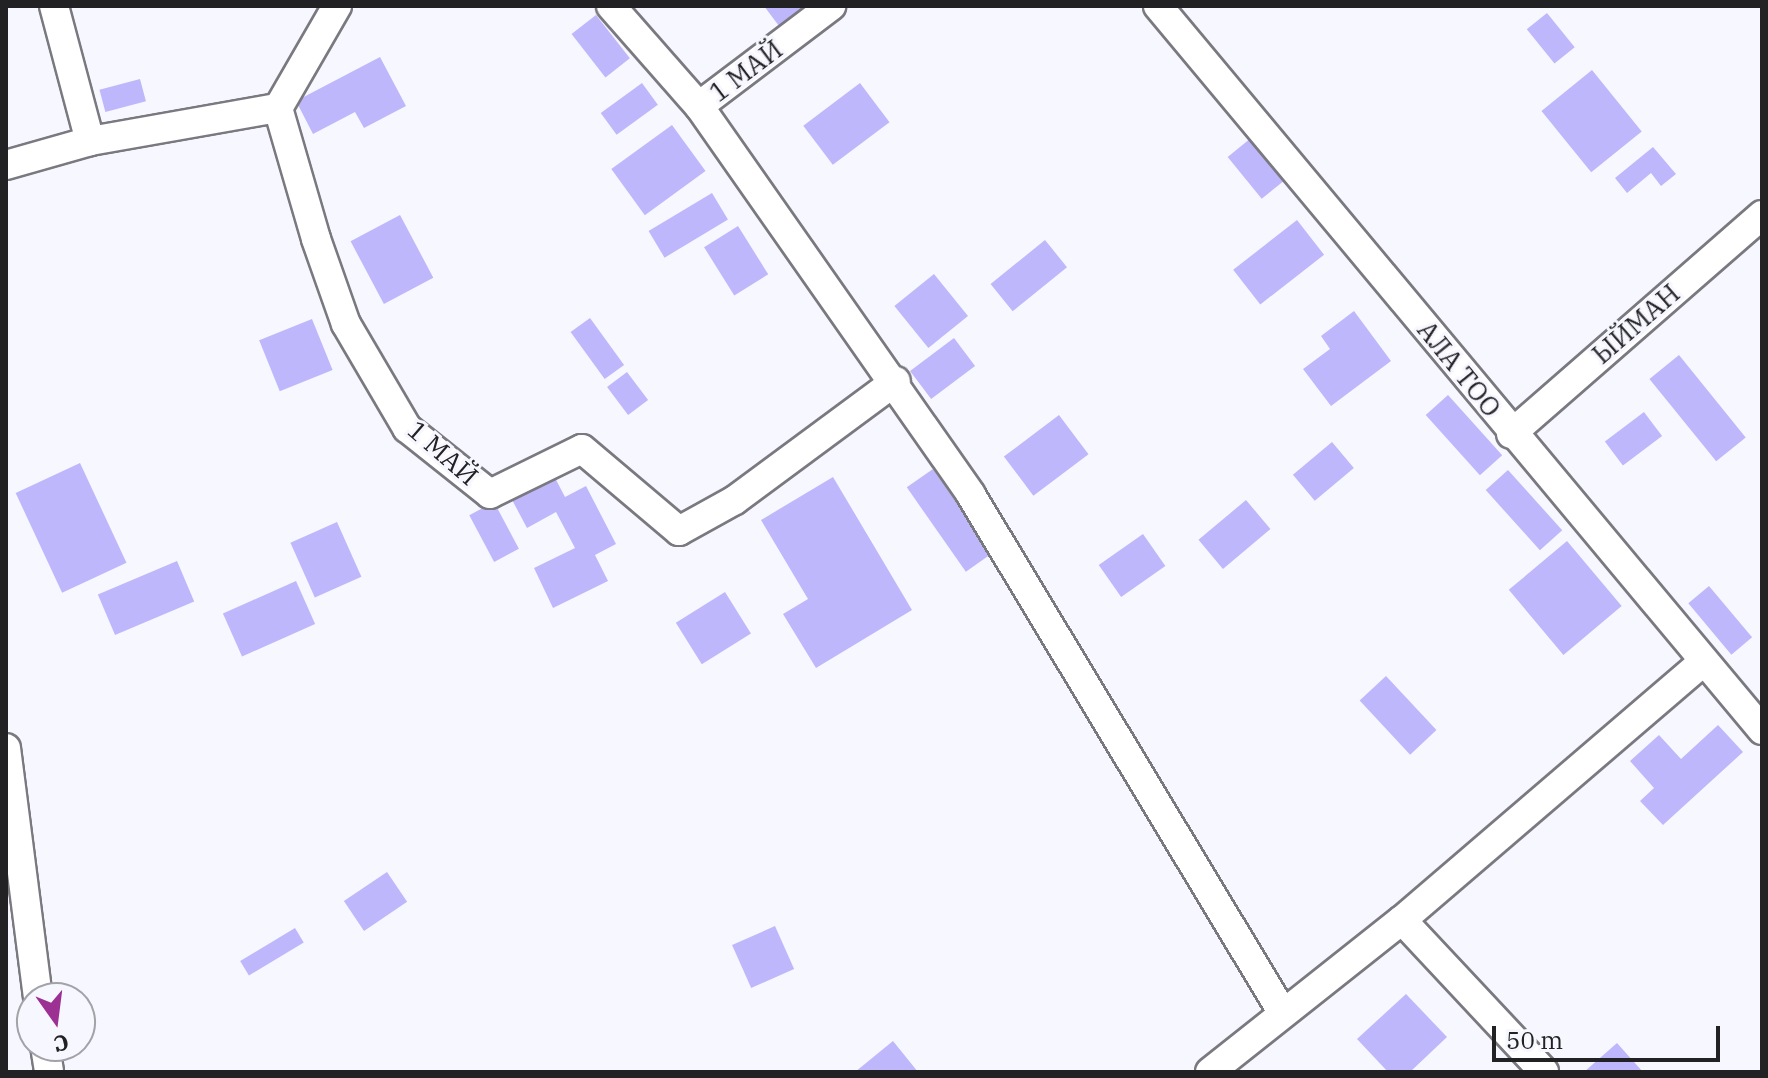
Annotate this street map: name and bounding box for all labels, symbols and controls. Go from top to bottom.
street label: 1 МАЙ [704,34,788,108]
street label: ЫЙМАН [1586,278,1686,370]
street label: АЛА ТОО [1411,315,1507,423]
street label: 1 МАЙ [402,414,484,492]
north arrow [16,982,96,1062]
scale bar [1496,1010,1724,1060]
text: 50 m [1506,1024,1563,1056]
text: С [51,1028,72,1060]

